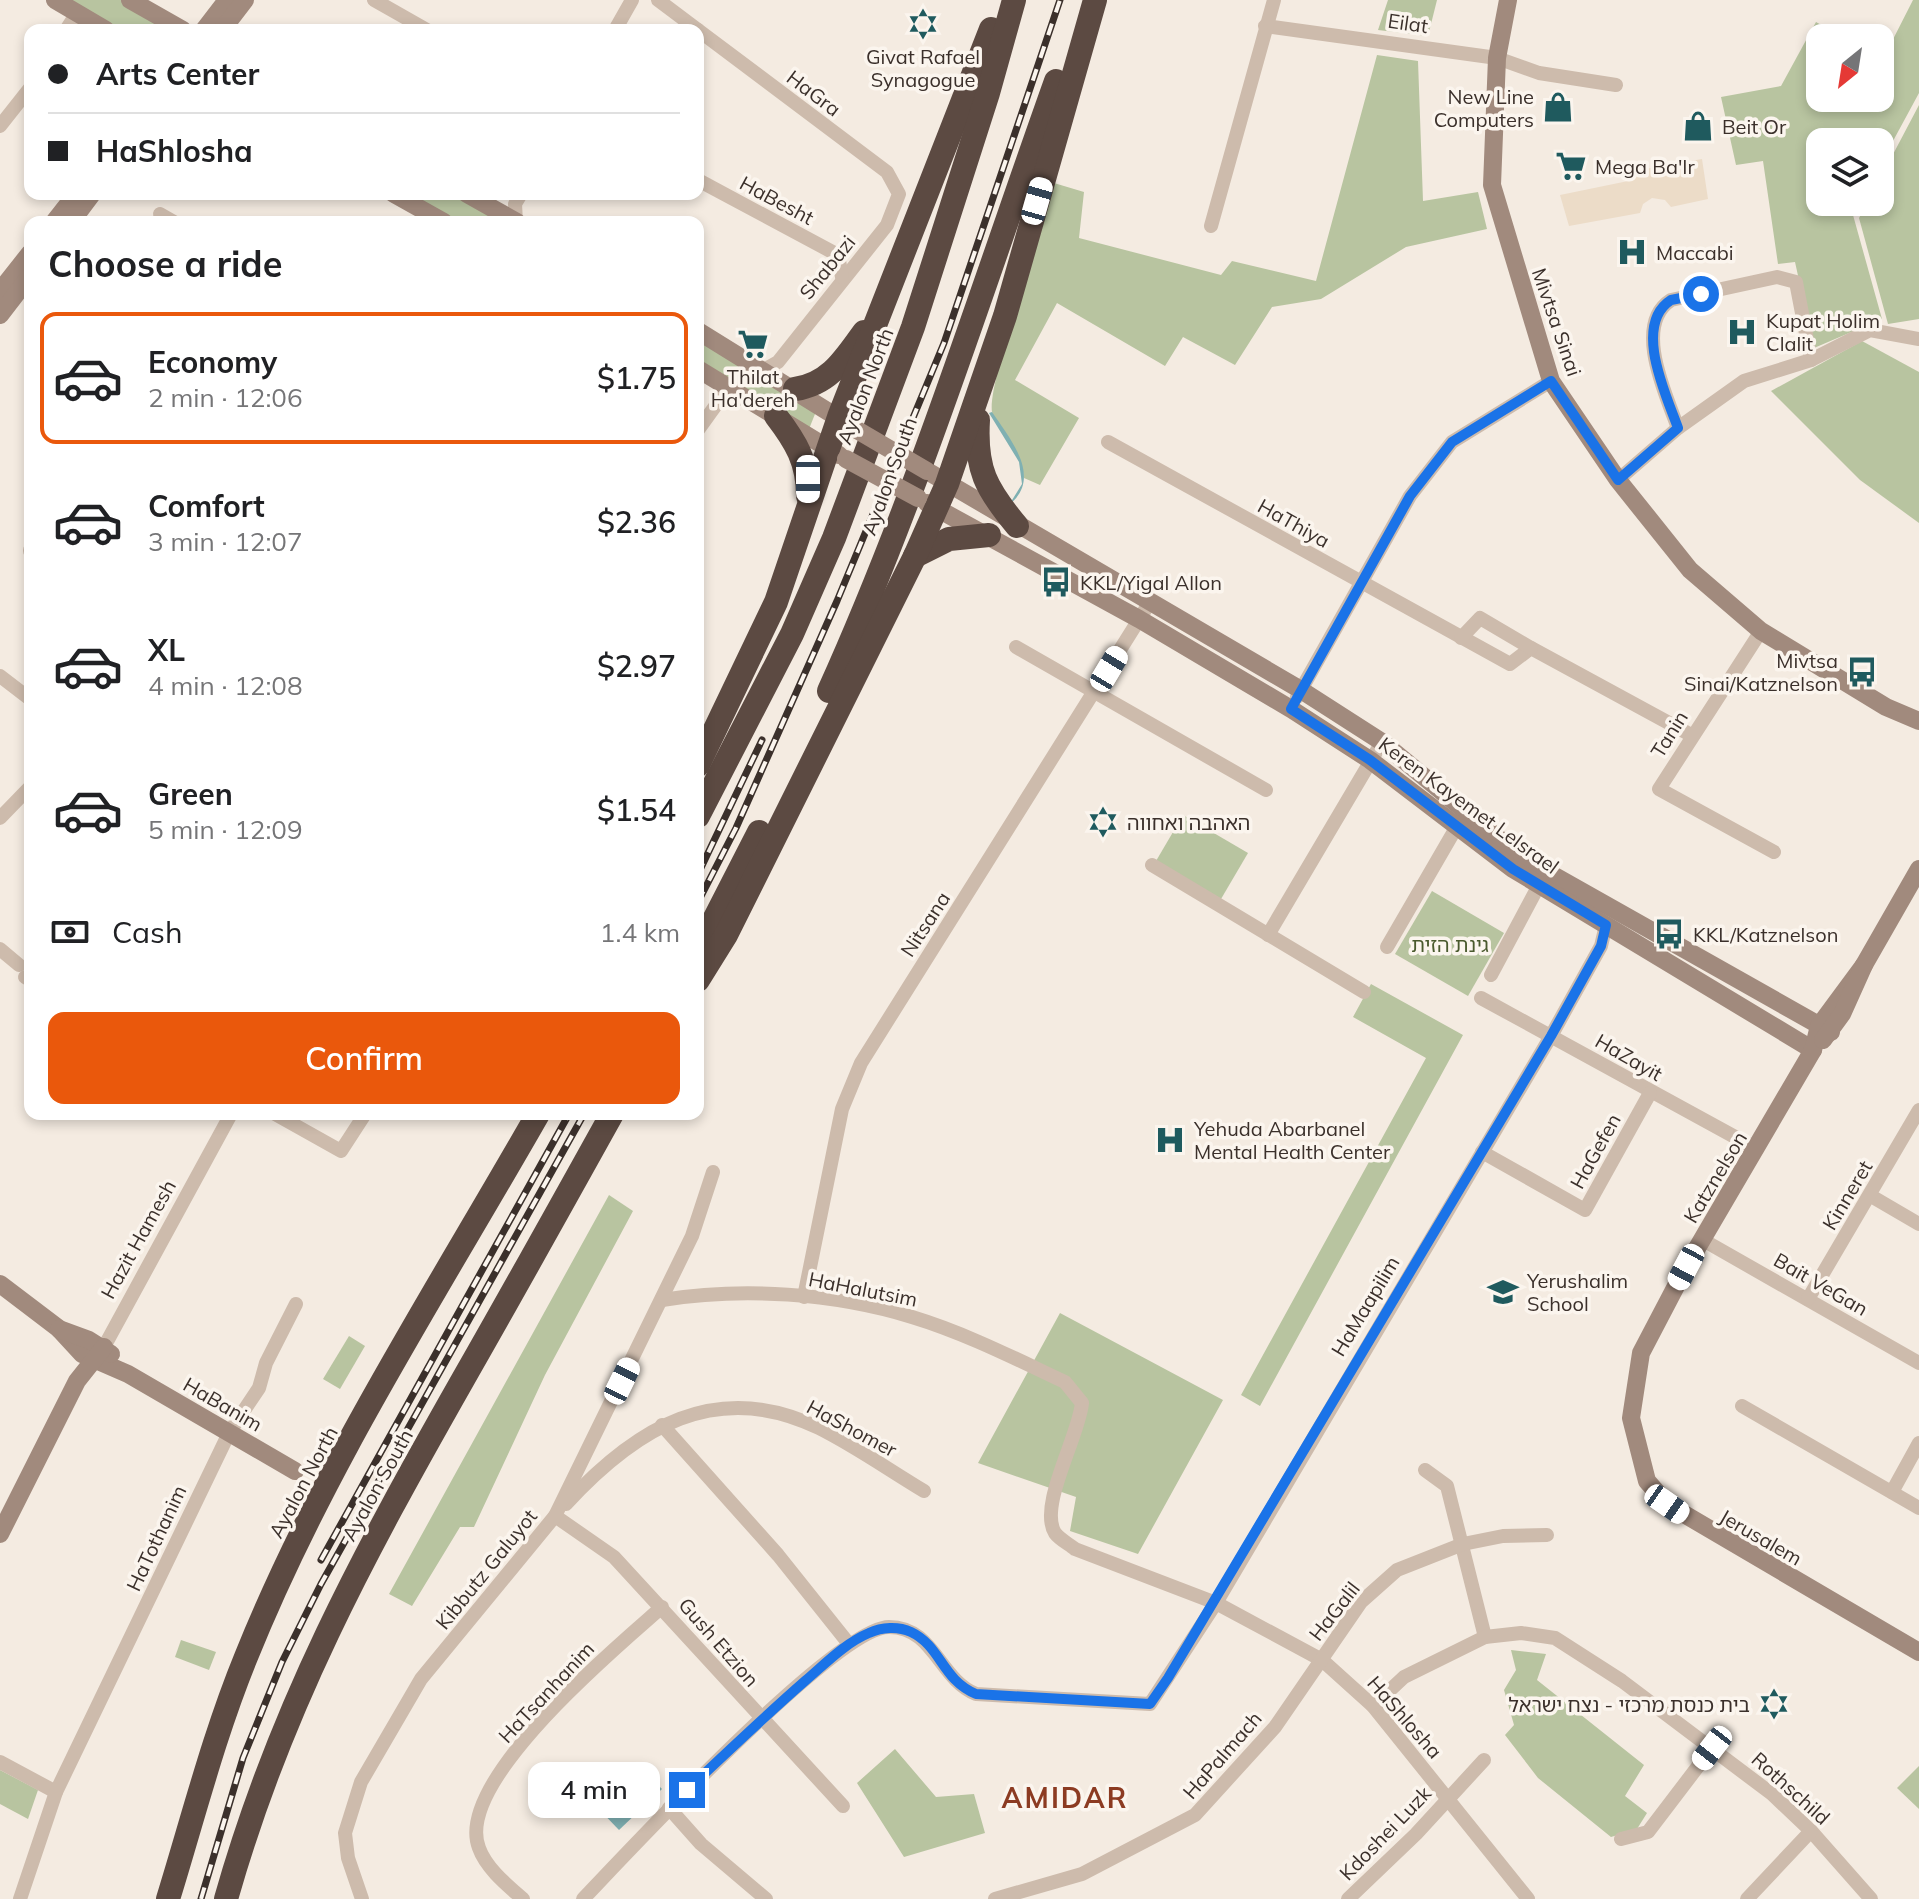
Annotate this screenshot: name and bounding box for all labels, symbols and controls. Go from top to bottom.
synagogue icon: Givat Rafael Synagogue [906,7,940,41]
street label: Eilat [1386,8,1430,38]
north arrow [1806,24,1894,112]
map controls [1806,24,1894,216]
place label: Givat Rafael Synagogue [866,44,980,92]
text: Arts Center [96,55,259,93]
street label: HaGra [782,65,846,121]
place label: New Line Computers [1434,84,1534,132]
shop icon: New Line Computers [1541,90,1575,124]
shop icon: Beit Or [1681,109,1715,143]
place label: Beit Or [1722,114,1787,139]
button: layers [1806,128,1894,216]
text: HaShlosha [96,132,253,170]
supermarket icon: Mega Ba'Ir [1554,149,1588,183]
place label: Mega Ba'Ir [1595,154,1696,179]
street label: HaBesht [736,170,818,230]
car [1019,175,1055,227]
street label: Shabazi [794,230,860,304]
hospital icon: Maccabi [1615,235,1649,269]
place label: Maccabi [1656,240,1733,265]
text: Choose a ride [48,241,282,286]
street label: Mivtsa Sinai [1527,265,1587,379]
route start [1683,276,1719,312]
place label: Kupat Holim Clalit [1766,308,1880,356]
hospital icon: Kupat Holim Clalit [1725,315,1759,349]
street label: Ayalon North [831,324,899,448]
supermarket icon: Thilat Ha'dereh [736,327,770,361]
icon: car [52,342,124,414]
text: Economy [148,343,277,381]
text: $1.75 [597,359,676,397]
place label: Thilat Ha'dereh [711,364,795,412]
text: 2 min · 12:06 [148,381,303,414]
street label: Ayalon South [856,414,922,538]
car [796,455,820,503]
icon: car [52,486,124,558]
text: Comfort [148,487,265,525]
street label: HaThiya [1254,493,1334,553]
text: $2.36 [597,503,676,541]
text: 3 min · 12:07 [148,525,303,558]
bus stop icon: KKL/Yigal Allon [1039,565,1073,599]
place label: KKL/Yigal Allon [1080,570,1222,595]
icon: car [52,630,124,702]
text: XL [148,631,185,669]
car [1086,642,1132,696]
text: $2.97 [597,647,676,685]
place label: Mivtsa Sinai/Katznelson [1684,648,1838,696]
bus stop icon: Mivtsa Sinai/Katznelson [1845,655,1879,689]
text: 4 min · 12:08 [148,669,303,702]
street label: Tanin [1645,706,1693,762]
street label: Keren Kayemet LeIsrael [1374,731,1564,879]
icon: car [52,774,124,846]
text: Green [148,775,233,813]
text: $1.54 [597,791,676,829]
synagogue icon: האהבה ואחווה [1086,805,1120,839]
place label: האהבה ואחווה [1127,810,1250,835]
text: 5 min · 12:09 [148,813,303,846]
street label: Nitsana [895,887,955,961]
icon: cash [48,910,92,954]
text: Cash [112,913,183,951]
text: 1.4 km [600,916,680,949]
bus stop icon: KKL/Katznelson [1652,917,1686,951]
place label: KKL/Katznelson [1693,922,1838,947]
park label: גינת הזית [1411,932,1489,957]
button: Confirm [48,1012,680,1104]
street label: HaZayit [1591,1028,1667,1086]
street label: HaGefen [1564,1109,1626,1193]
place label: Yehuda Abarbanel Mental Health Center [1193,1116,1391,1164]
hospital icon: Yehuda Abarbanel Mental Health Center [1153,1123,1187,1157]
street label: Katznelson [1678,1127,1752,1227]
street label: Kinneret [1817,1156,1877,1234]
street label: Hazit Hamesh [95,1175,181,1303]
car [1664,1240,1708,1294]
street label: Bait VeGan [1769,1247,1873,1321]
street label: HaMaapilim [1325,1251,1405,1361]
street label: HaHalutsim [807,1266,919,1312]
place label: Yerushalim School [1526,1268,1628,1316]
school or university icon: Yerushalim School [1486,1275,1520,1309]
car [601,1354,643,1408]
street label: HaBanim [179,1371,267,1437]
street label: HaShomer [803,1394,902,1463]
street label: Ayalon North [263,1422,343,1542]
street label: Ayalon South [336,1425,418,1545]
car [1640,1480,1694,1528]
street label: HaTothanim [121,1481,191,1595]
street label: Jerusalem [1715,1503,1807,1571]
street label: Kibbutz Galuyot [430,1504,542,1634]
street label: HaGalil [1303,1576,1365,1646]
street label: Gush Etzion [673,1592,765,1692]
street label: HaTsanhanim [493,1636,599,1748]
street label: HaShlosha [1362,1671,1448,1763]
synagogue icon: בית כנסת מרכזי - נצח ישראל [1757,1687,1791,1721]
place label: בית כנסת מרכזי - נצח ישראל [1508,1692,1750,1717]
street label: HaPalmach [1177,1706,1267,1804]
car [1688,1722,1736,1774]
street label: Rothschild [1747,1746,1835,1830]
callout: 4 min [527,1762,659,1818]
route end [669,1772,705,1808]
text: 4 min [560,1773,628,1806]
district label: AMIDAR [1002,1780,1128,1815]
street label: Kdoshei Luzk [1334,1780,1437,1885]

